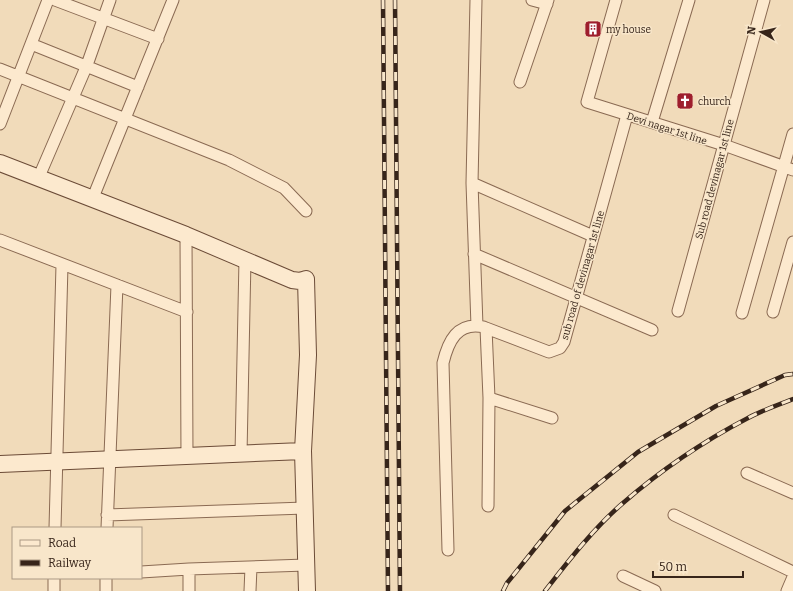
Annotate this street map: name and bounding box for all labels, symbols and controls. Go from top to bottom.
north arrow [741,12,781,52]
building icon: my house [583,19,603,39]
place label: my house [606,24,651,36]
text: N [745,25,759,36]
church icon: church [675,91,695,111]
place label: church [698,96,731,108]
street label: Devi nagar 1st line [625,110,708,148]
street label: Sub road devinagar 1st line [693,118,737,241]
street label: sub road of devinagar 1st line [559,209,607,341]
legend [12,527,142,579]
text: Road [48,536,76,550]
scale bar [653,553,743,579]
text: Railway [48,556,92,570]
text: 50 m [659,560,688,574]

